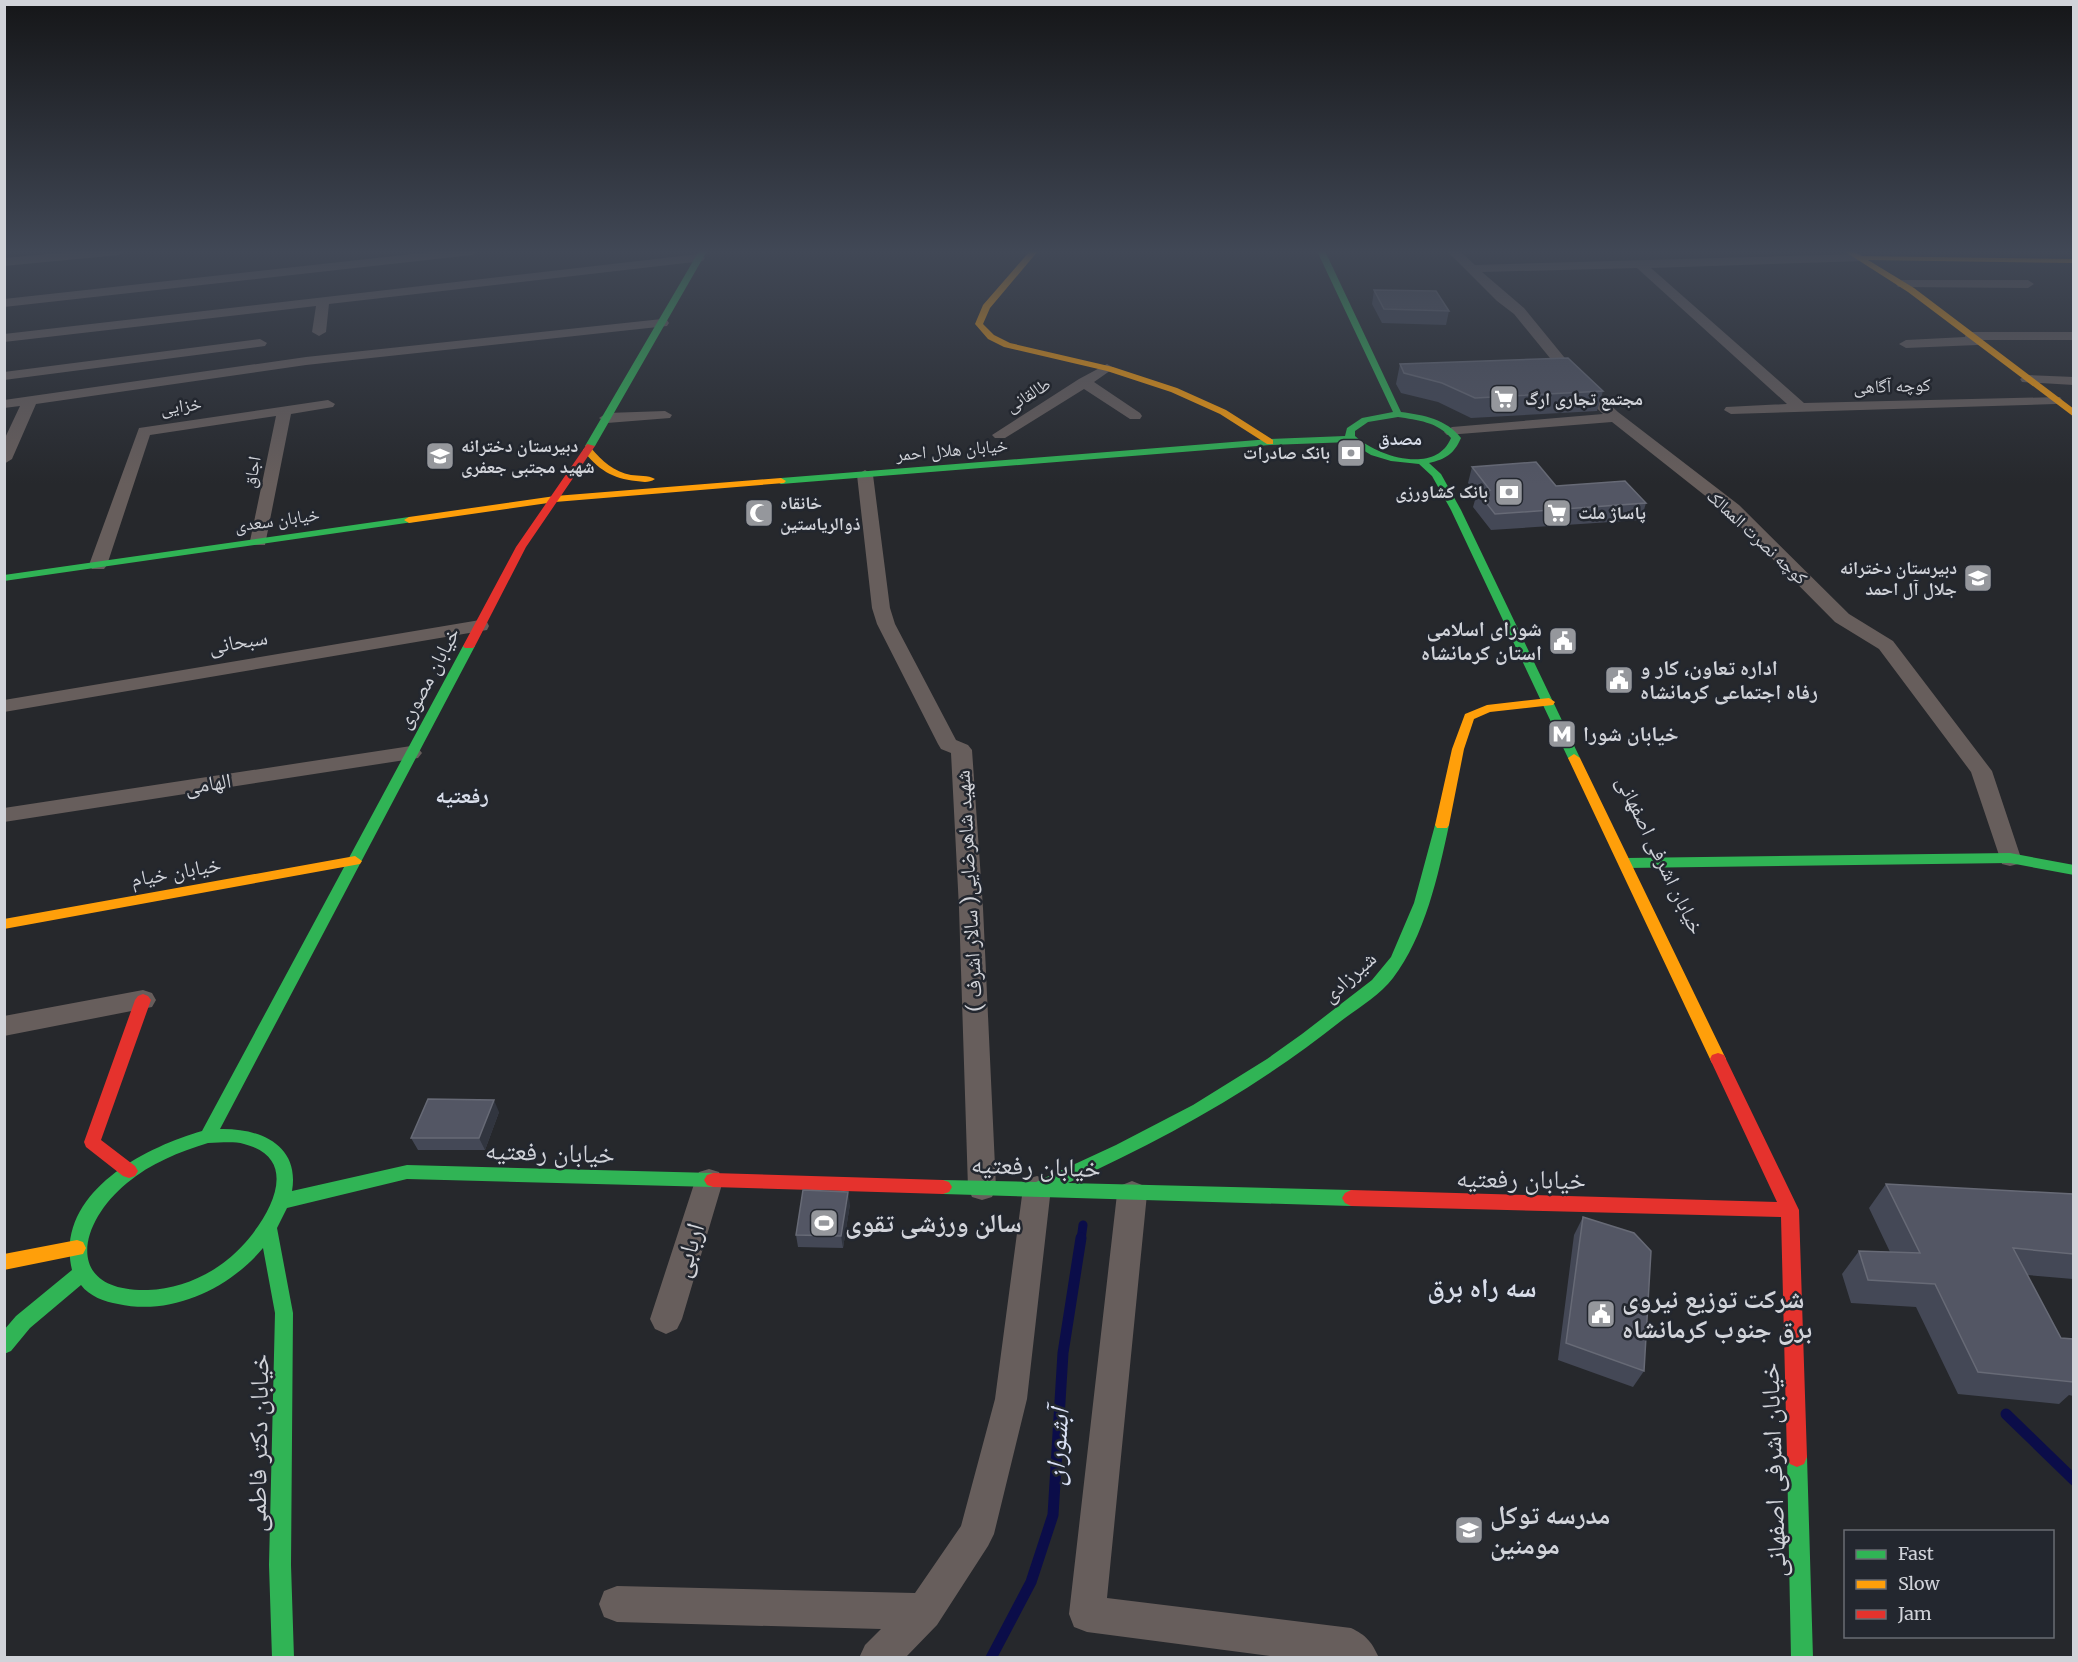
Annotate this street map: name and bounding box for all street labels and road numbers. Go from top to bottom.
street label: طالقانی [1001,372,1055,417]
street label: کوچه آگاهی [1853,373,1932,398]
street label: خزایی [159,391,203,420]
street label: خیابان هلال احمر [894,433,1009,466]
street label: اجاق [237,454,266,490]
street label: کوچه نصرت الممالک [1702,484,1813,590]
street label: خیابان سعدی [233,502,321,537]
street label: خیابان مصوری [389,622,466,733]
street label: سبحانی [206,623,270,660]
street label: الهامی [183,767,233,800]
street label: شهید شاهرضایی( سالار اشرف ) [949,769,988,1013]
street label: خیابان اشرفی اصفهانی [1610,771,1711,939]
street label: خیابان خیام [129,850,223,894]
street label: شیرزادی [1316,945,1382,1008]
street label: خیابان رفعتیه [485,1133,615,1170]
street label: خیابان رفعتیه [971,1147,1101,1184]
street label: خیابان رفعتیه [1456,1161,1586,1196]
street label: اربابی [664,1219,711,1281]
street label: خیابان دکتر فاطمی [239,1353,276,1532]
street label: خیابان اشرفی اصفهانی [1752,1362,1793,1578]

